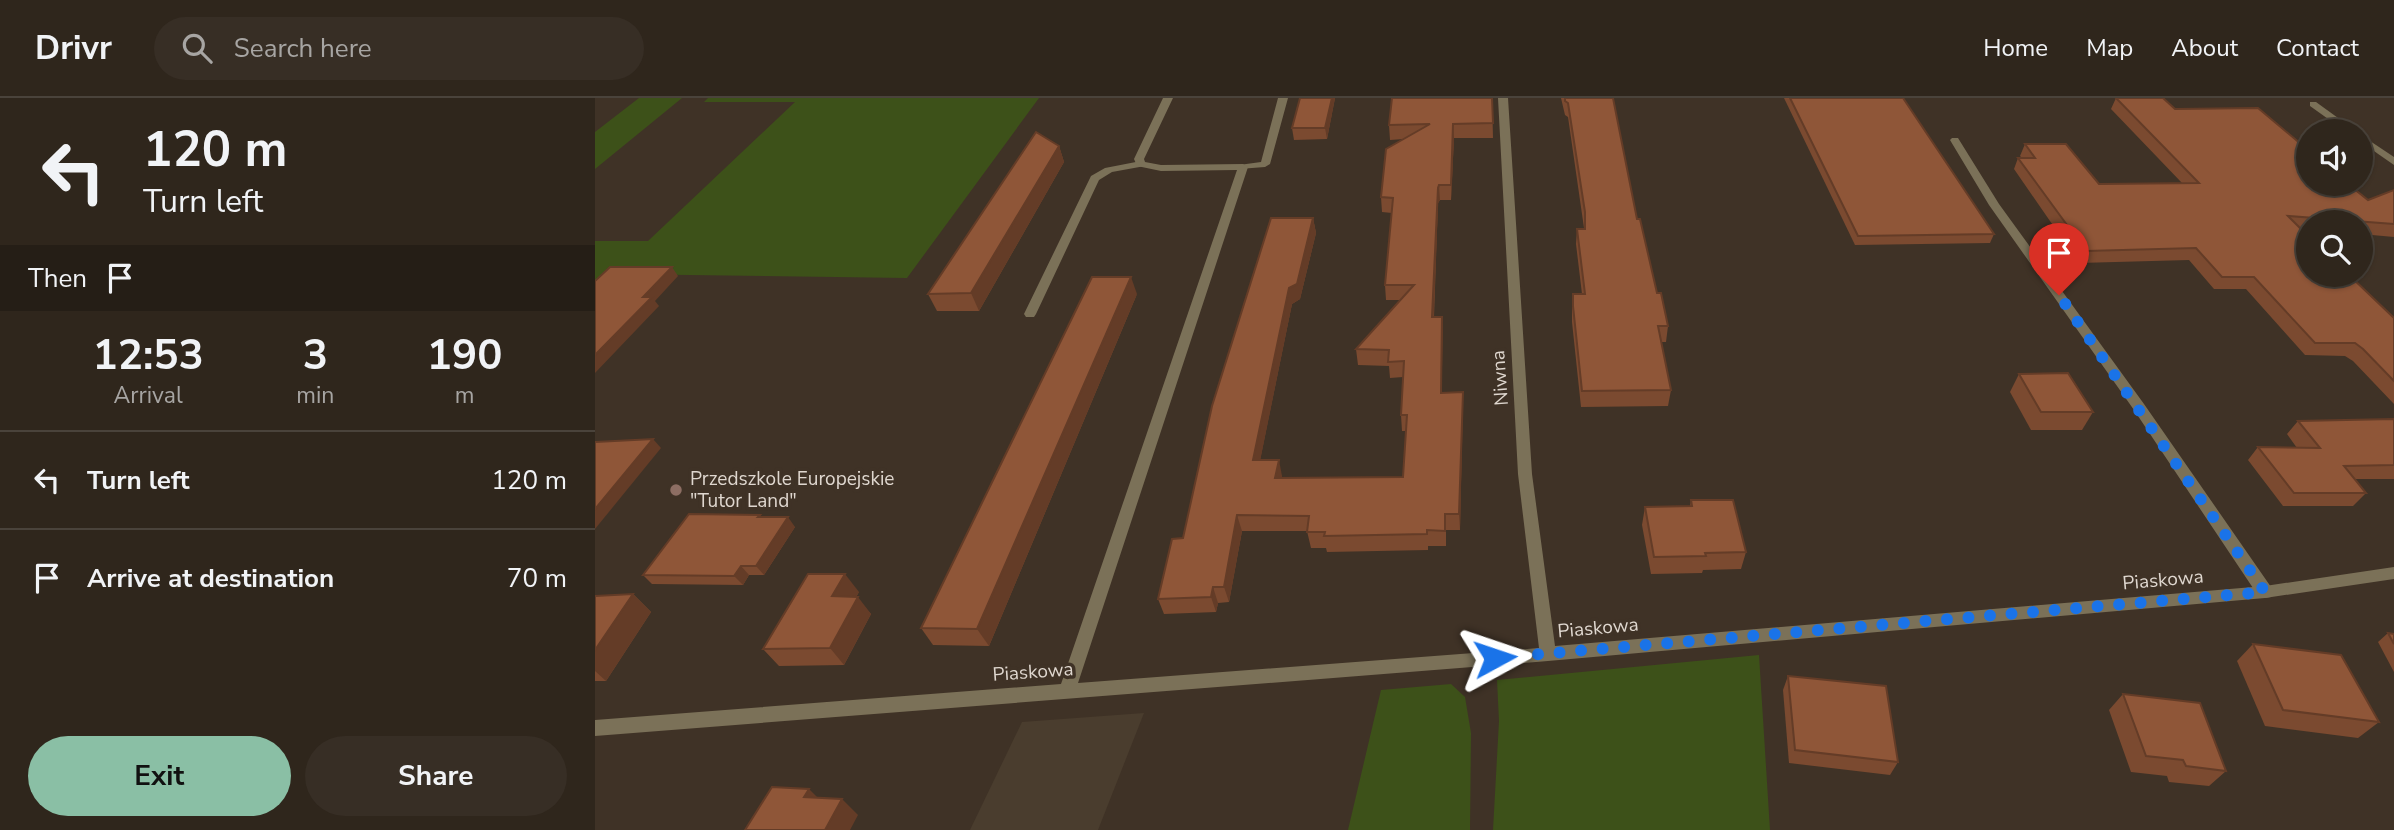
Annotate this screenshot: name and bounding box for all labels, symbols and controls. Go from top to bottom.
search box [154,17,644,80]
text: Drivr [35,26,112,71]
icon: search [178,29,216,67]
text: Search here [234,31,372,66]
text: Home [1983,32,2048,64]
text: Map [2086,32,2133,64]
text: About [2171,32,2238,64]
text: Contact [2276,32,2359,64]
text: 120 m [143,116,287,183]
map controls [2296,119,2373,287]
button: sound [2296,119,2373,196]
icon: left [28,126,119,217]
text: Turn left [143,180,263,223]
button: search [2296,210,2373,287]
pin [2029,223,2089,295]
icon: arrive [2040,234,2078,272]
icon: arrive [101,259,139,297]
text: Then [28,261,87,296]
text: 12:53 [93,327,204,384]
text: 3 [303,327,328,384]
text: 190 [427,327,502,384]
street label: Niwna [1485,350,1515,406]
text: Arrival [114,380,183,411]
text: min [296,380,334,411]
text: m [455,380,475,411]
icon: left [28,461,66,499]
text: Turn left [87,463,190,498]
text: 120 m [491,463,567,498]
place label: Przedszkole Europejskie "Tutor Land" [690,466,894,514]
marker: Przedszkole Europejskie "Tutor Land" [668,482,684,498]
icon: arrive [28,559,66,597]
text: Arrive at destination [87,561,334,596]
text: 70 m [507,561,567,596]
street label: Piaskowa [2121,564,2205,596]
street label: Piaskowa [1556,612,1640,644]
position arrow [1458,621,1532,695]
street label: Piaskowa [992,656,1074,688]
button: Exit [28,736,291,816]
button: Share [305,736,567,816]

